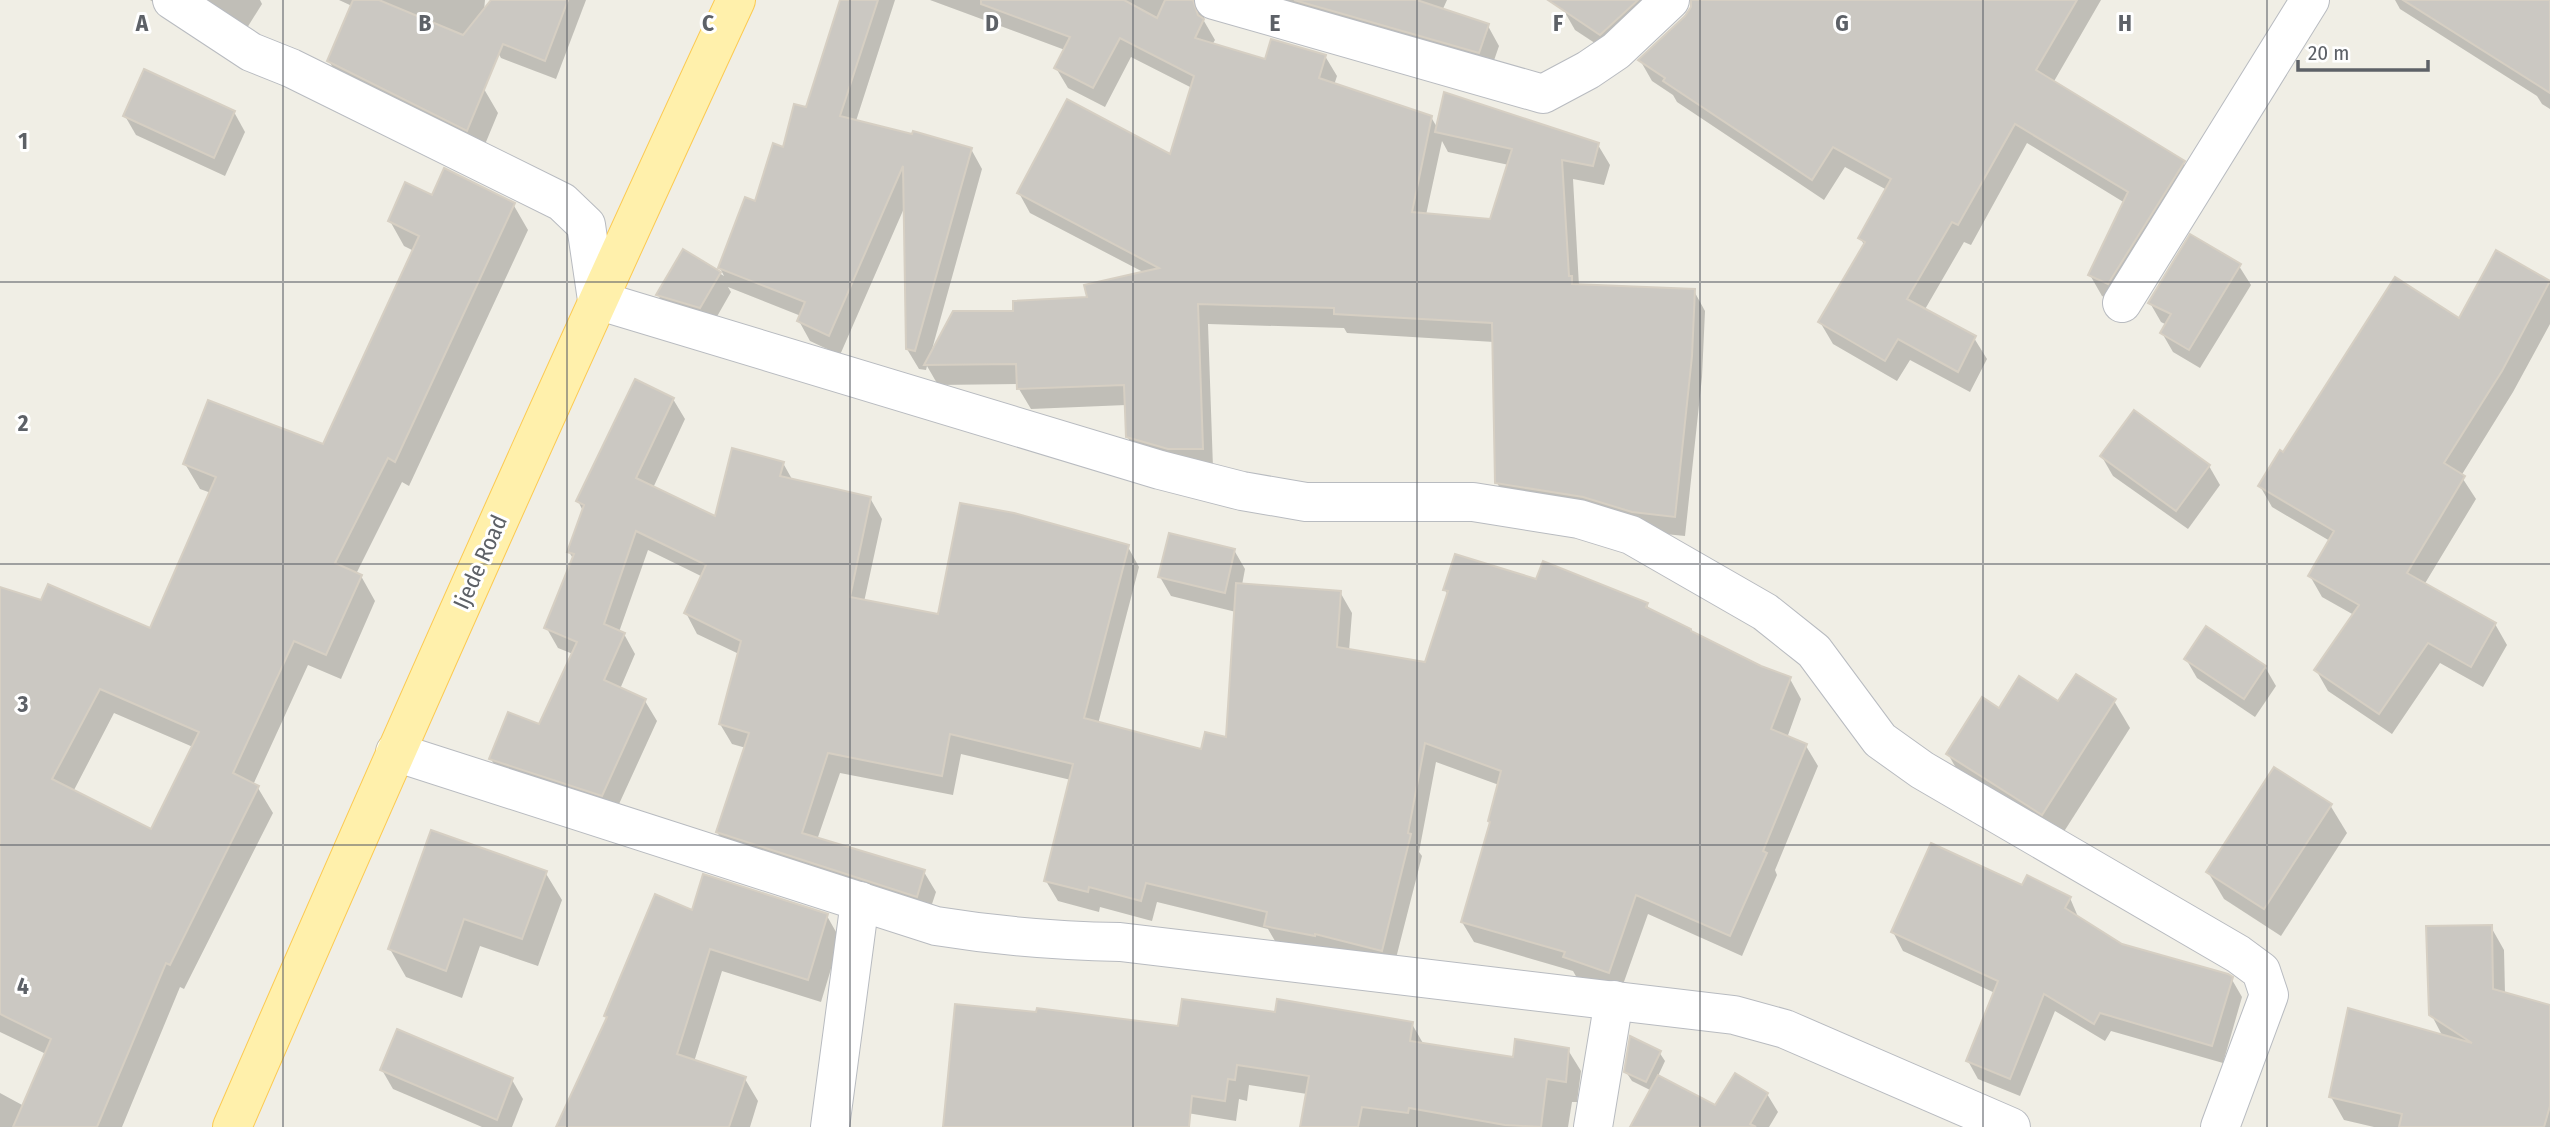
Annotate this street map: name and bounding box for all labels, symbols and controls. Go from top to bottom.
text: A [135,9,149,37]
text: B [419,9,432,37]
text: C [702,9,714,37]
text: D [985,9,999,37]
text: E [1270,9,1281,37]
text: F [1553,9,1563,37]
text: G [1835,9,1849,37]
text: H [2118,9,2132,37]
scale bar [2298,28,2428,72]
text: 20 m [2308,40,2349,66]
text: 1 [18,127,28,155]
text: 2 [17,409,29,437]
street label: Ijede Road [447,511,513,613]
text: 3 [17,690,29,718]
text: 4 [17,972,29,1000]

